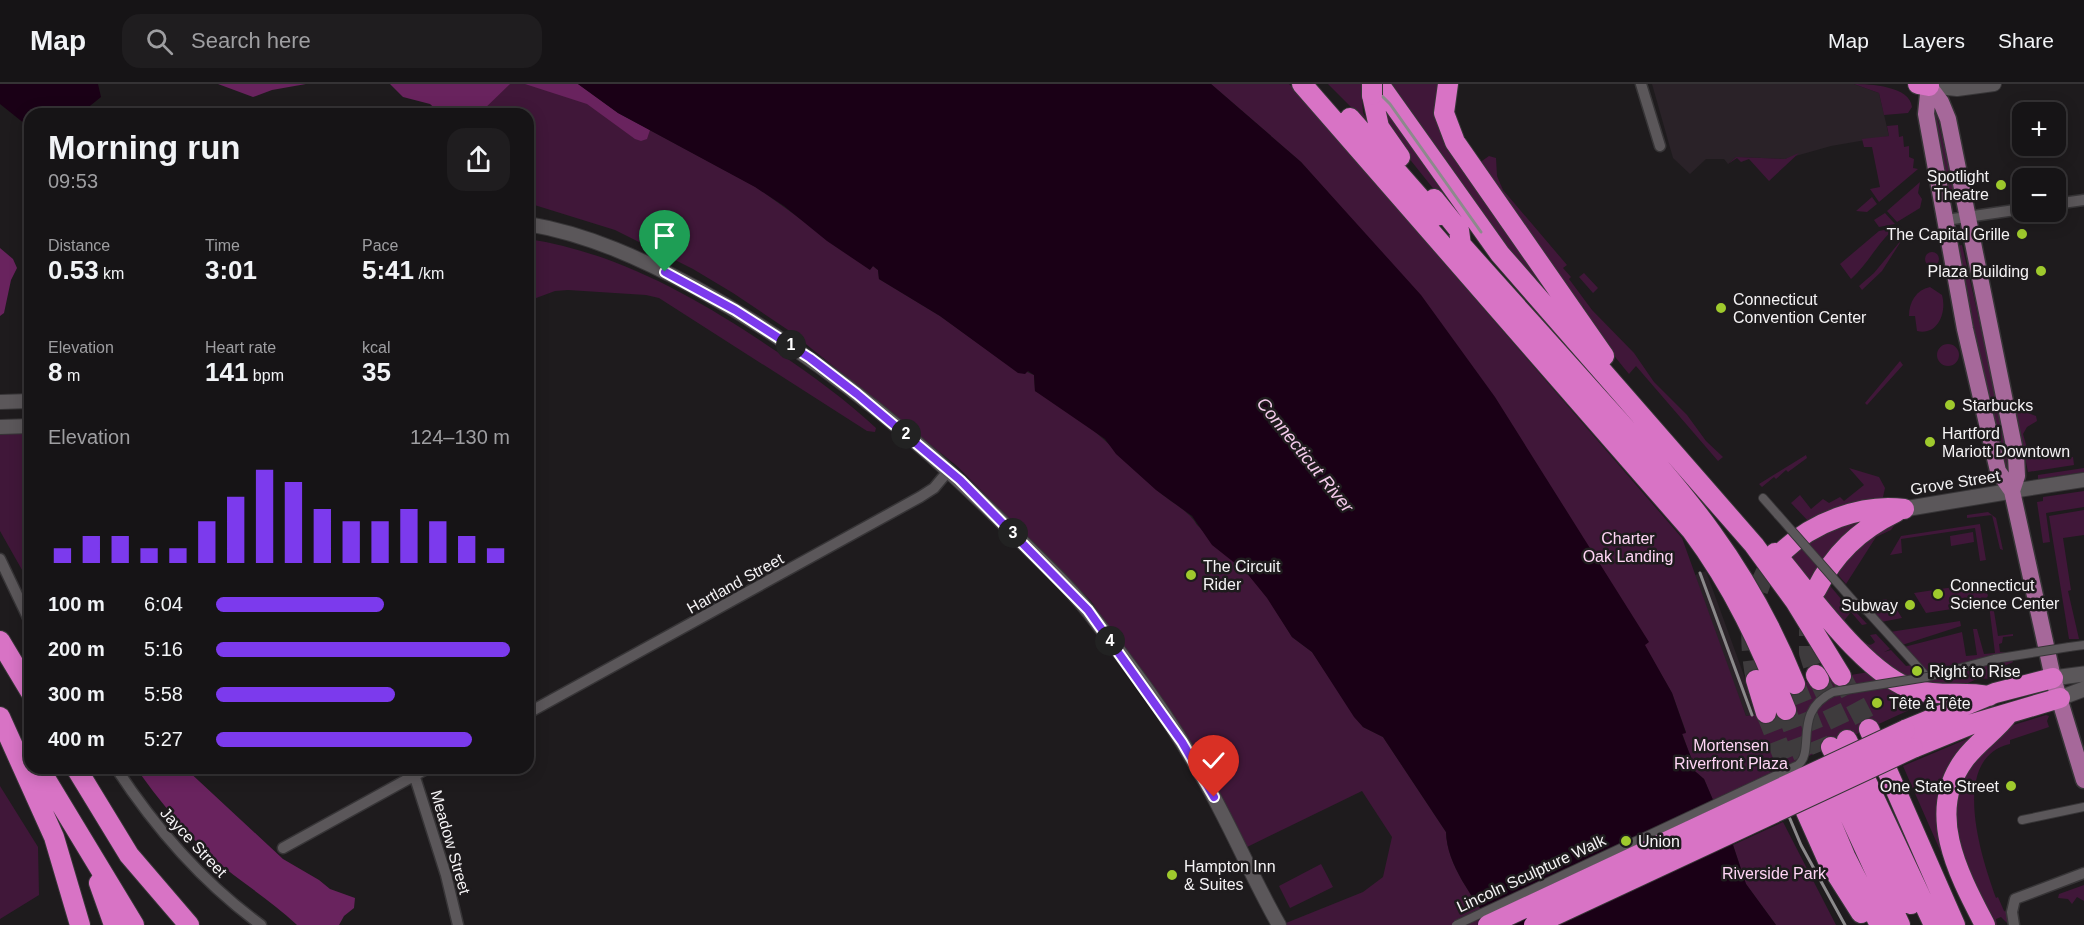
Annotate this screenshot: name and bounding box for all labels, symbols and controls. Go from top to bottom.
search box [122,14,542,68]
text: Map [30,25,86,56]
icon: search [143,25,176,58]
text: Search here [191,28,311,53]
text: Map [1828,29,1869,52]
text: Layers [1902,29,1965,52]
text: Share [1998,29,2054,52]
map controls [2012,102,2066,222]
button: + [2012,102,2066,156]
button: share [447,128,510,191]
text: Morning run [48,129,240,166]
place label: Spotlight Theatre [1927,168,1990,203]
button: − [2012,168,2066,222]
text: 09:53 [48,170,98,192]
marker: Spotlight Theatre [1994,178,2008,192]
pin [639,210,690,272]
icon: arrive [648,219,681,252]
place label: The Capital Grille [1886,226,2010,243]
marker: The Capital Grille [2015,227,2029,241]
text: Distance [48,237,110,254]
text: Time [205,237,240,254]
text: Pace [362,237,398,254]
text: 0.53 [48,255,99,285]
text: 3:01 [205,255,257,285]
text: 5:41 [362,255,414,285]
place label: Plaza Building [1928,263,2029,280]
marker: Plaza Building [2034,264,2048,278]
text: km [99,265,124,282]
text: /km [414,265,444,282]
place label: Connecticut Convention Center [1733,291,1867,326]
marker: Connecticut Convention Center [1714,301,1728,315]
pin: 1 [776,330,806,360]
text: 1 [787,336,795,353]
text: Elevation [48,339,114,356]
text: Heart rate [205,339,276,356]
text: kcal [362,339,390,356]
text: 8 [48,357,62,387]
text: 141 [205,357,248,387]
text: 35 [362,357,391,387]
text: m [62,367,80,384]
text: bpm [248,367,284,384]
water label: Connecticut River [1253,394,1358,517]
place label: Starbucks [1962,397,2033,414]
marker: Starbucks [1943,398,1957,412]
pin: 2 [891,419,921,449]
text: 2 [902,425,910,442]
place label: Hartford Mariott Downtown [1942,425,2070,460]
text: Elevation [48,426,130,448]
text: 124–130 m [410,426,510,448]
marker: Hartford Mariott Downtown [1923,435,1937,449]
street label: Grove Street [1909,467,2002,498]
pin: 3 [998,518,1028,548]
text: 3 [1009,524,1017,541]
park label: Charter Oak Landing [1583,530,1673,565]
street label: Hartland Street [684,550,787,617]
place label: The Circuit Rider [1203,558,1281,593]
marker: The Circuit Rider [1184,568,1198,582]
place label: Connecticut Science Center [1950,577,2060,612]
marker: Connecticut Science Center [1931,587,1945,601]
text: 100 m [48,593,105,615]
text: 6:04 [144,593,183,615]
place label: Subway [1841,597,1898,614]
marker: Subway [1903,598,1917,612]
pin: 4 [1095,626,1125,656]
text: 4 [1106,632,1114,649]
text: 200 m [48,638,105,660]
text: 5:16 [144,638,183,660]
place label: Right to Rise [1929,663,2021,680]
marker: Right to Rise [1910,664,1924,678]
text: 300 m [48,683,105,705]
text: 5:58 [144,683,183,705]
place label: Tête à Tête [1889,695,1971,712]
marker: Tête à Tête [1870,696,1884,710]
text: 400 m [48,728,105,750]
text: 5:27 [144,728,183,750]
pin [1188,735,1239,797]
park label: Mortensen Riverfront Plaza [1674,737,1788,772]
icon: check [1197,744,1230,777]
place label: One State Street [1880,778,2000,795]
marker: One State Street [2004,779,2018,793]
street label: Meadow Street [428,788,474,897]
street label: Jayce Street [157,804,231,881]
street label: Lincoln Sculpture Walk [1454,831,1609,915]
place label: Union [1638,833,1680,850]
marker: Union [1619,834,1633,848]
place label: Hampton Inn & Suites [1184,858,1276,893]
park label: Riverside Park [1722,865,1827,882]
marker: Hampton Inn & Suites [1165,868,1179,882]

